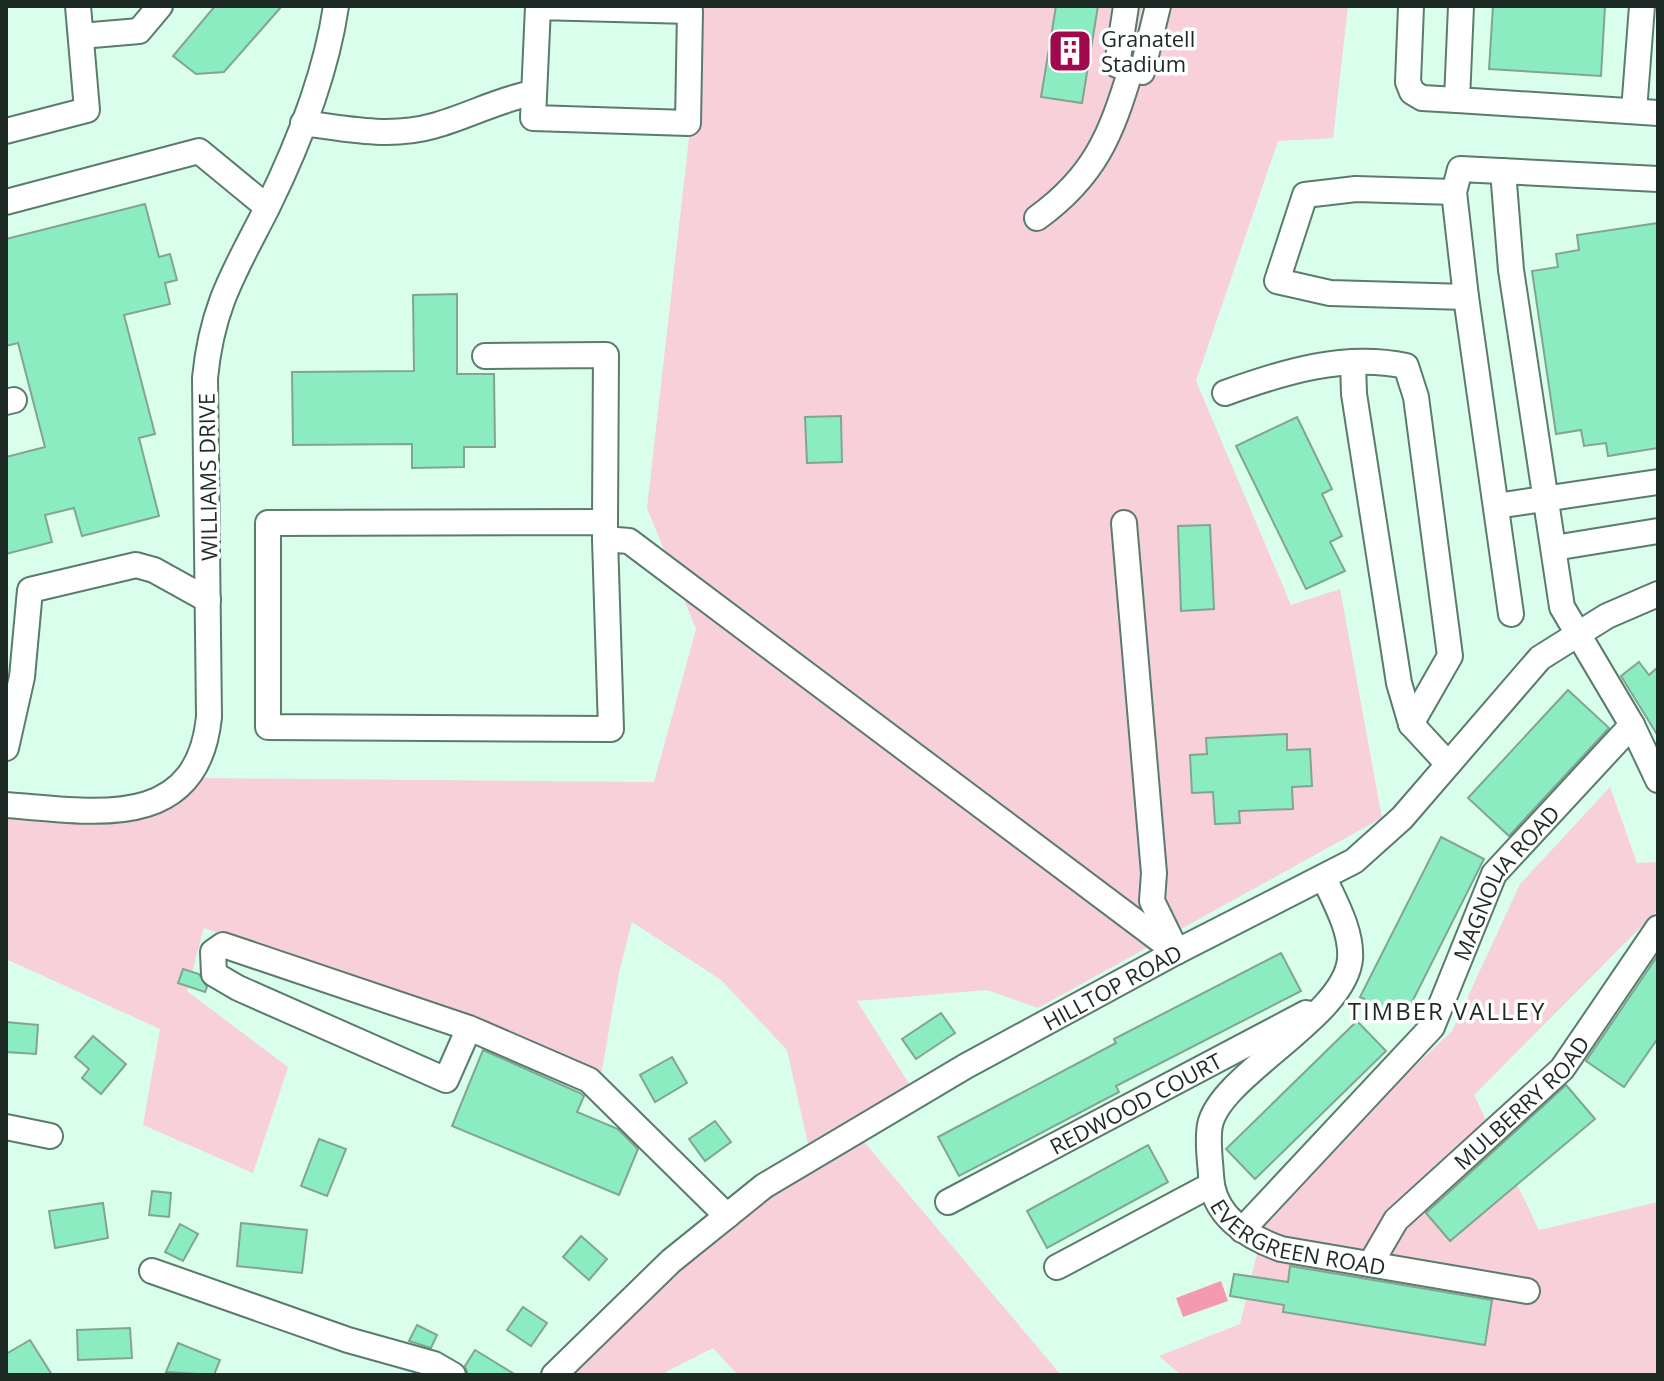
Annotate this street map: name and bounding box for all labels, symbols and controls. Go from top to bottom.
place label: Granatell Stadium [1101,23,1195,78]
building icon: Granatell Stadium [1046,27,1094,75]
street label: WILLIAMS DRIVE [191,393,223,561]
street label: MAGNOLIA ROAD [1446,798,1566,965]
street label: HILLTOP ROAD [1037,937,1187,1037]
district label: TIMBER VALLEY [1348,994,1546,1027]
street label: MULBERRY ROAD [1447,1029,1596,1176]
street label: REDWOOD COURT [1044,1045,1227,1161]
street label: EVERGREEN ROAD [1204,1193,1388,1282]

